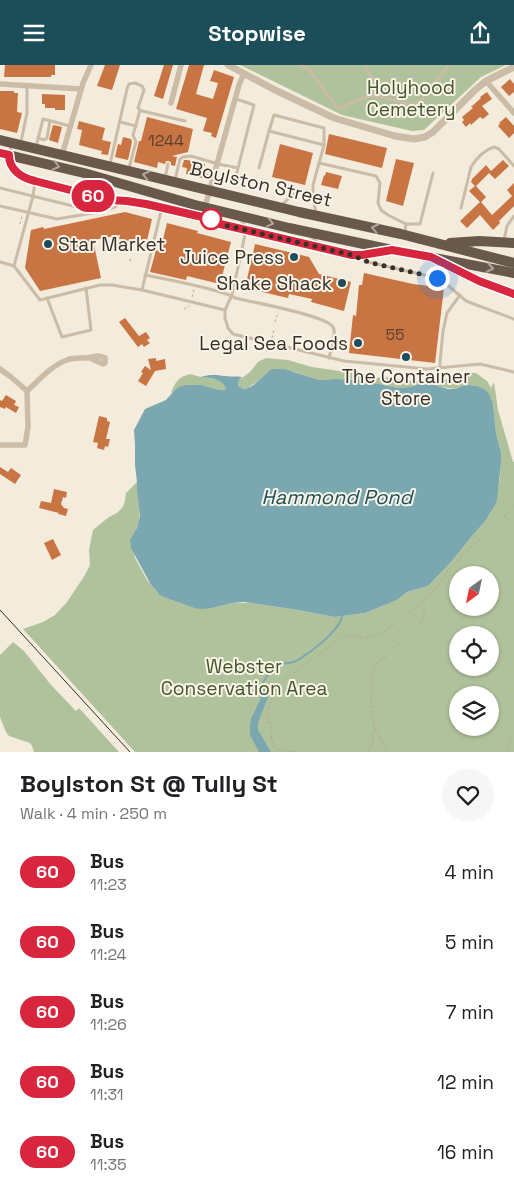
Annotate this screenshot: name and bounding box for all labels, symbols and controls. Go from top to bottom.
icon: menu [20,19,48,47]
text: Stopwise [208,19,306,47]
icon: share [466,19,494,47]
park label: Holyhood Cemetery [366,75,456,122]
house number: 1244 [148,130,184,151]
street label: Boylston Street [187,155,335,213]
one-way arrow [52,160,60,171]
one-way arrow [141,170,150,181]
line badge: 60 [70,180,116,212]
text: 60 [82,184,104,207]
unlabelled marker [200,208,222,230]
one-way arrow [265,217,274,228]
one-way arrow [370,223,379,234]
place label: Star Market [58,232,165,257]
marker: Star Market [42,238,54,250]
place label: Juice Press [180,245,284,270]
marker: Juice Press [288,251,300,263]
one-way arrow [485,263,494,273]
your location [425,266,450,291]
place label: Shake Shack [216,271,332,296]
marker: Shake Shack [336,277,348,289]
house number: 55 [385,324,405,345]
place label: Legal Sea Foods [199,331,348,356]
marker: Legal Sea Foods [352,337,364,349]
marker: The Container Store [400,351,412,363]
place label: The Container Store [342,364,470,411]
water label: Hammond Pond [262,484,415,510]
north arrow [449,566,499,616]
map controls [449,566,499,736]
button: locate [449,626,499,676]
park label: Webster Conservation Area [161,654,327,701]
button: layers [449,686,499,736]
text: Boylston St @ Tully St [20,768,278,799]
button: heart [442,769,494,821]
text: Walk · 4 min · 250 m [20,803,167,824]
text: Bus [90,849,124,874]
text: 60 [36,860,59,883]
text: 4 min [445,860,494,885]
text: 11:23 [90,874,127,895]
text: Bus [90,919,124,944]
text: 60 [36,930,59,953]
text: 5 min [445,930,494,955]
text: 11:24 [90,944,127,965]
text: Bus [90,989,124,1014]
text: 60 [36,1000,59,1023]
text: 7 min [446,1000,494,1025]
text: 11:26 [90,1014,127,1035]
text: Bus [90,1059,124,1084]
text: 60 [36,1070,59,1093]
text: 12 min [437,1070,494,1095]
text: 11:31 [90,1084,124,1105]
text: Bus [90,1129,124,1154]
text: 60 [36,1140,59,1163]
text: 16 min [437,1140,494,1165]
text: 11:35 [90,1154,127,1175]

